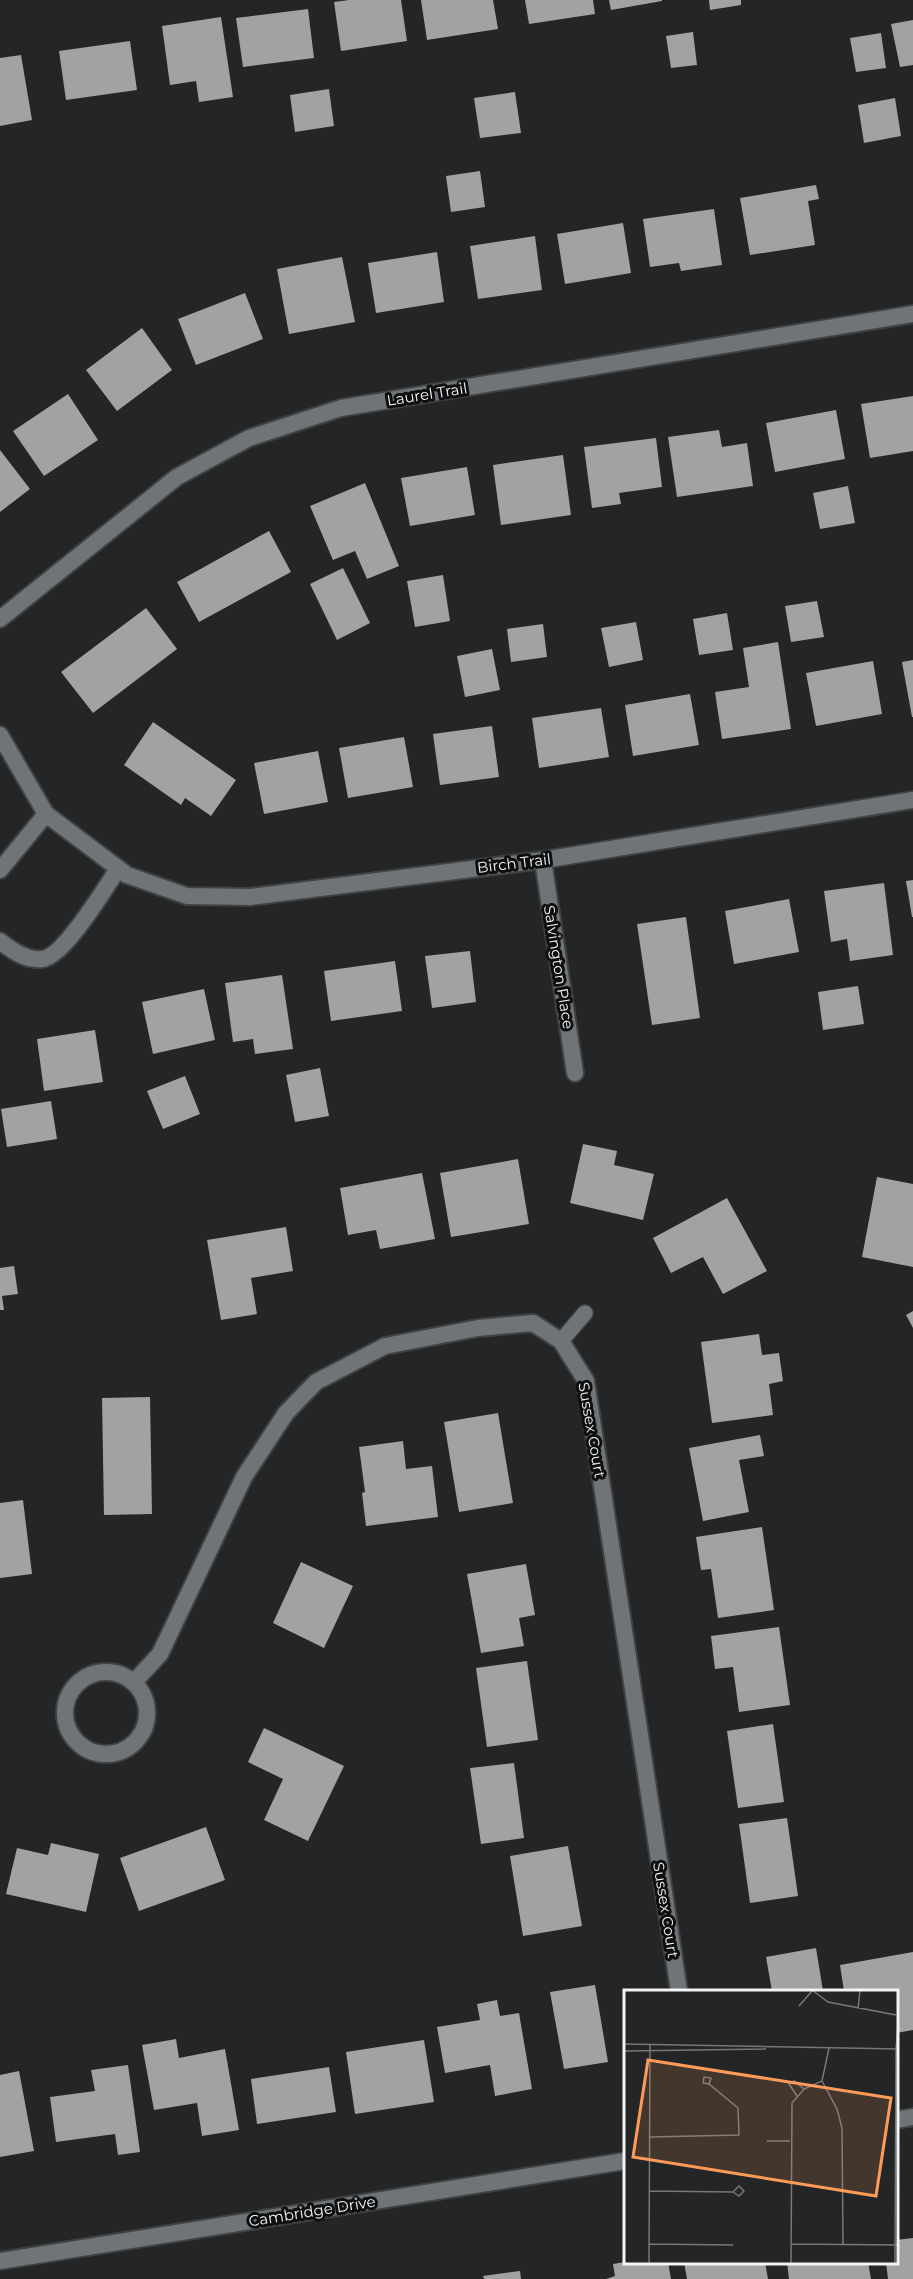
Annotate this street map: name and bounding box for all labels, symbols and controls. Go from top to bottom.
street label: Laurel Trail [385,378,469,410]
street label: Birch Trail [476,849,552,877]
street label: Salvington Place [540,904,578,1030]
street label: Sussex Court [574,1381,610,1479]
street label: Sussex Court [649,1861,683,1959]
inset map [624,1990,898,2264]
street label: Cambridge Drive [247,2192,377,2230]

